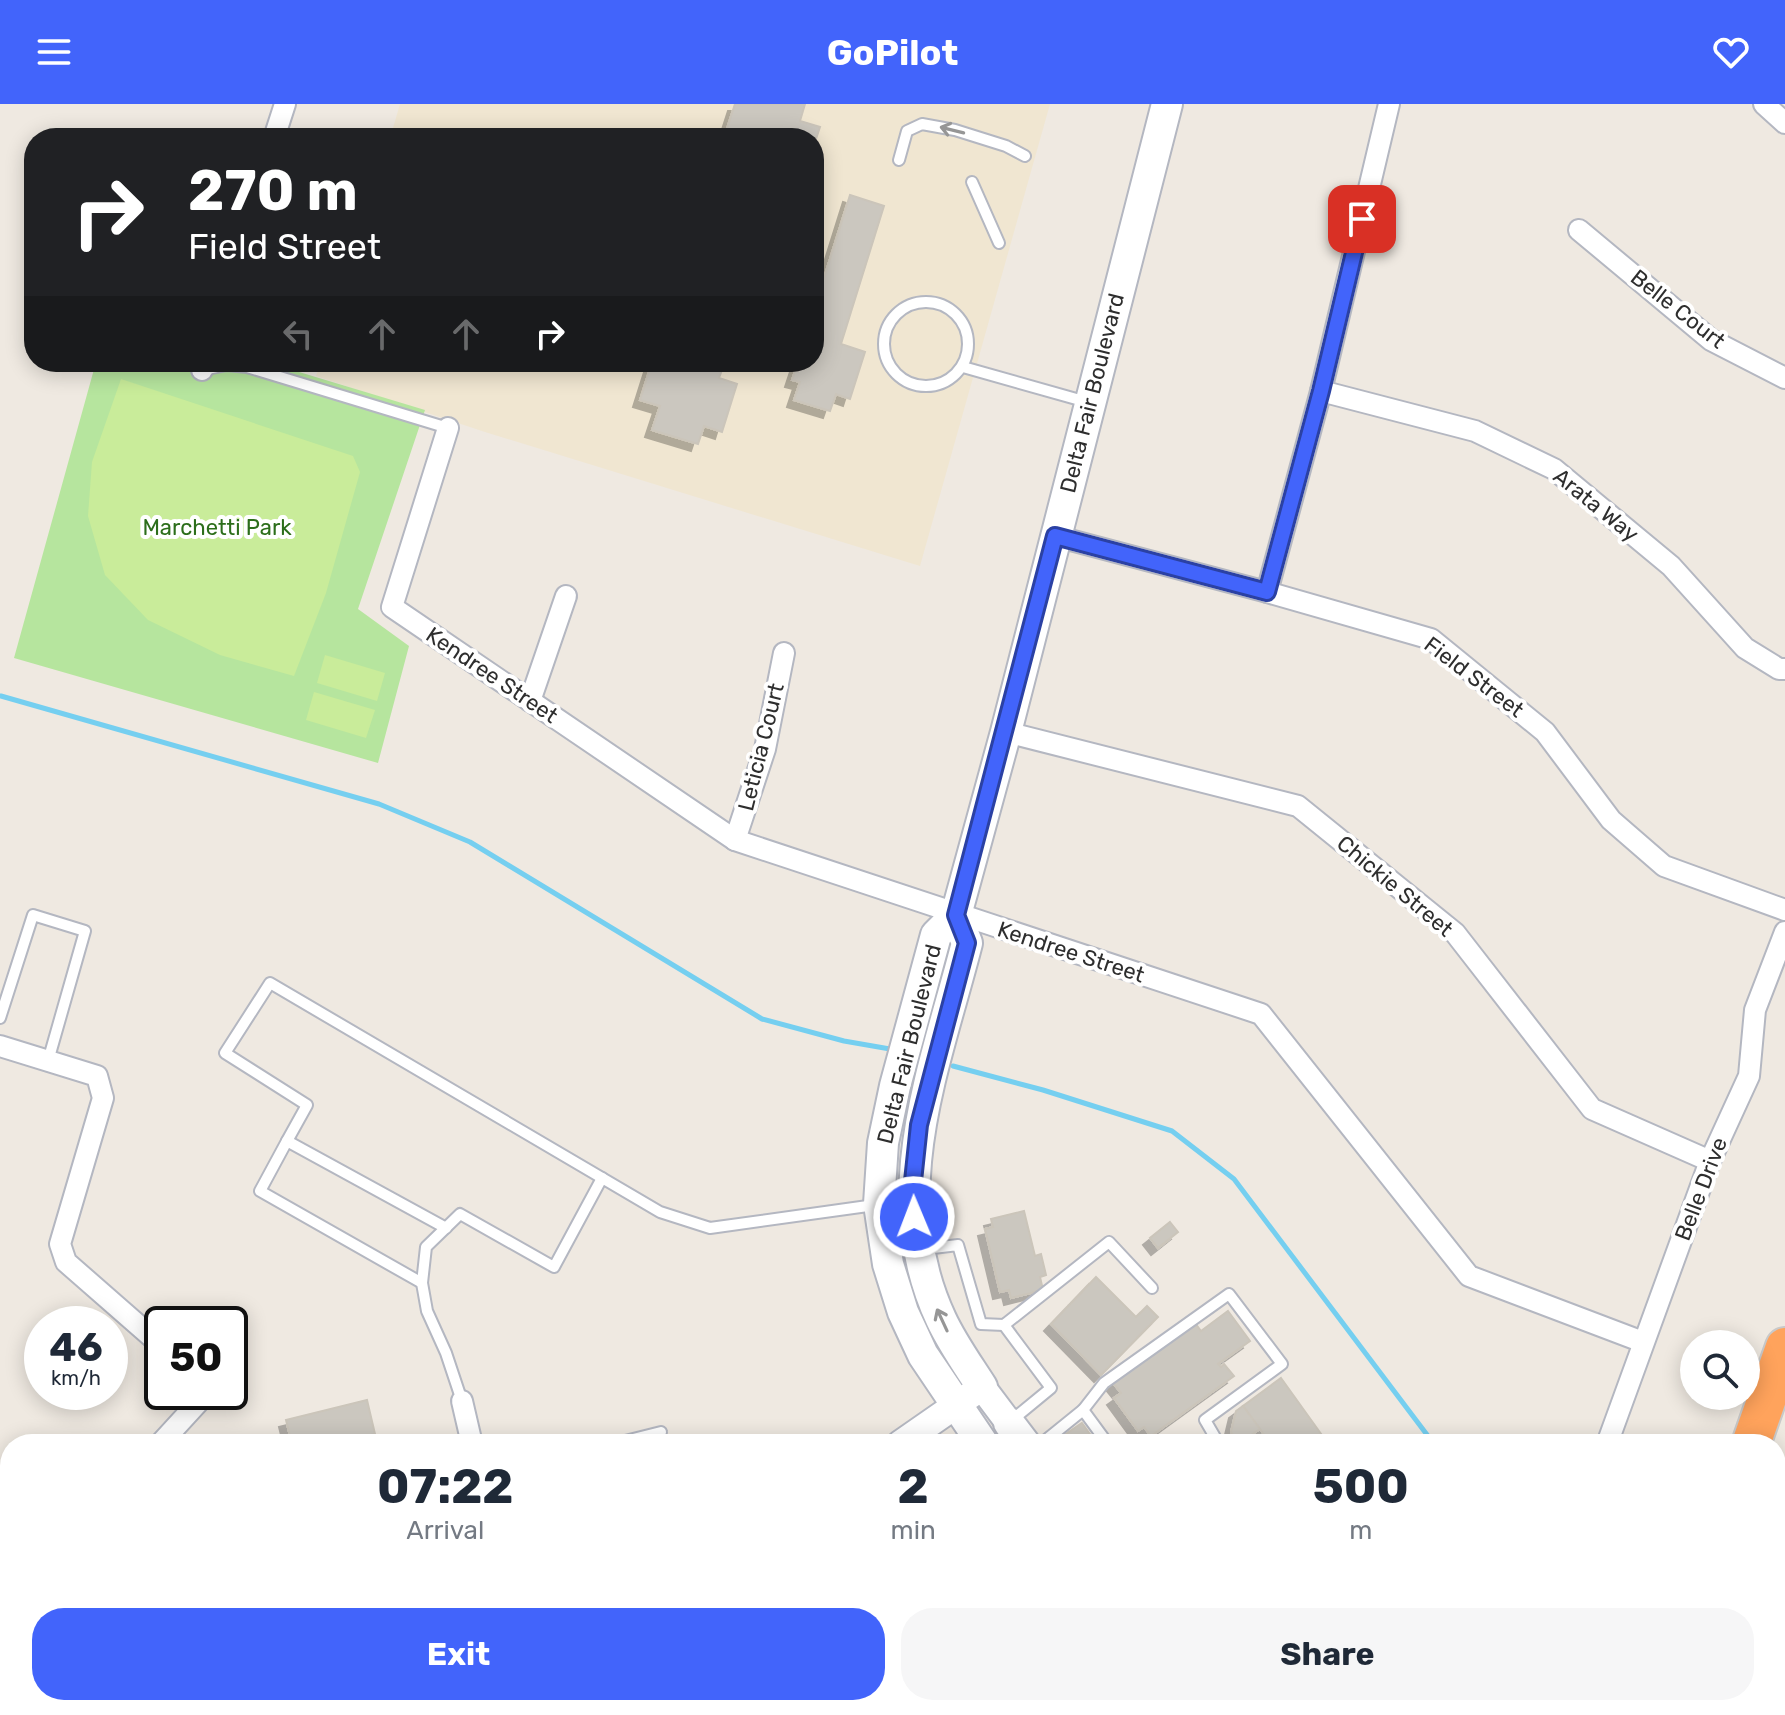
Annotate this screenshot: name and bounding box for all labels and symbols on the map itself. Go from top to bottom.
one-way arrow [940,122,966,137]
pin [1328,185,1396,253]
street label: Belle Court [1625,264,1731,355]
street label: Delta Fair Boulevard [1054,290,1130,496]
street label: Arata Way [1548,462,1644,548]
park label: Marchetti Park [142,514,292,541]
street label: Kendree Street [421,621,563,729]
street label: Field Street [1419,631,1530,724]
street label: Leticia Court [732,680,790,814]
street label: Chickie Street [1331,830,1459,943]
street label: Kendree Street [994,916,1148,989]
street label: Delta Fair Boulevard [871,941,947,1147]
street label: Belle Drive [1669,1134,1733,1244]
position arrow [872,1175,956,1259]
speed limit sign: 50 [144,1306,248,1410]
one-way arrow [934,1309,949,1333]

